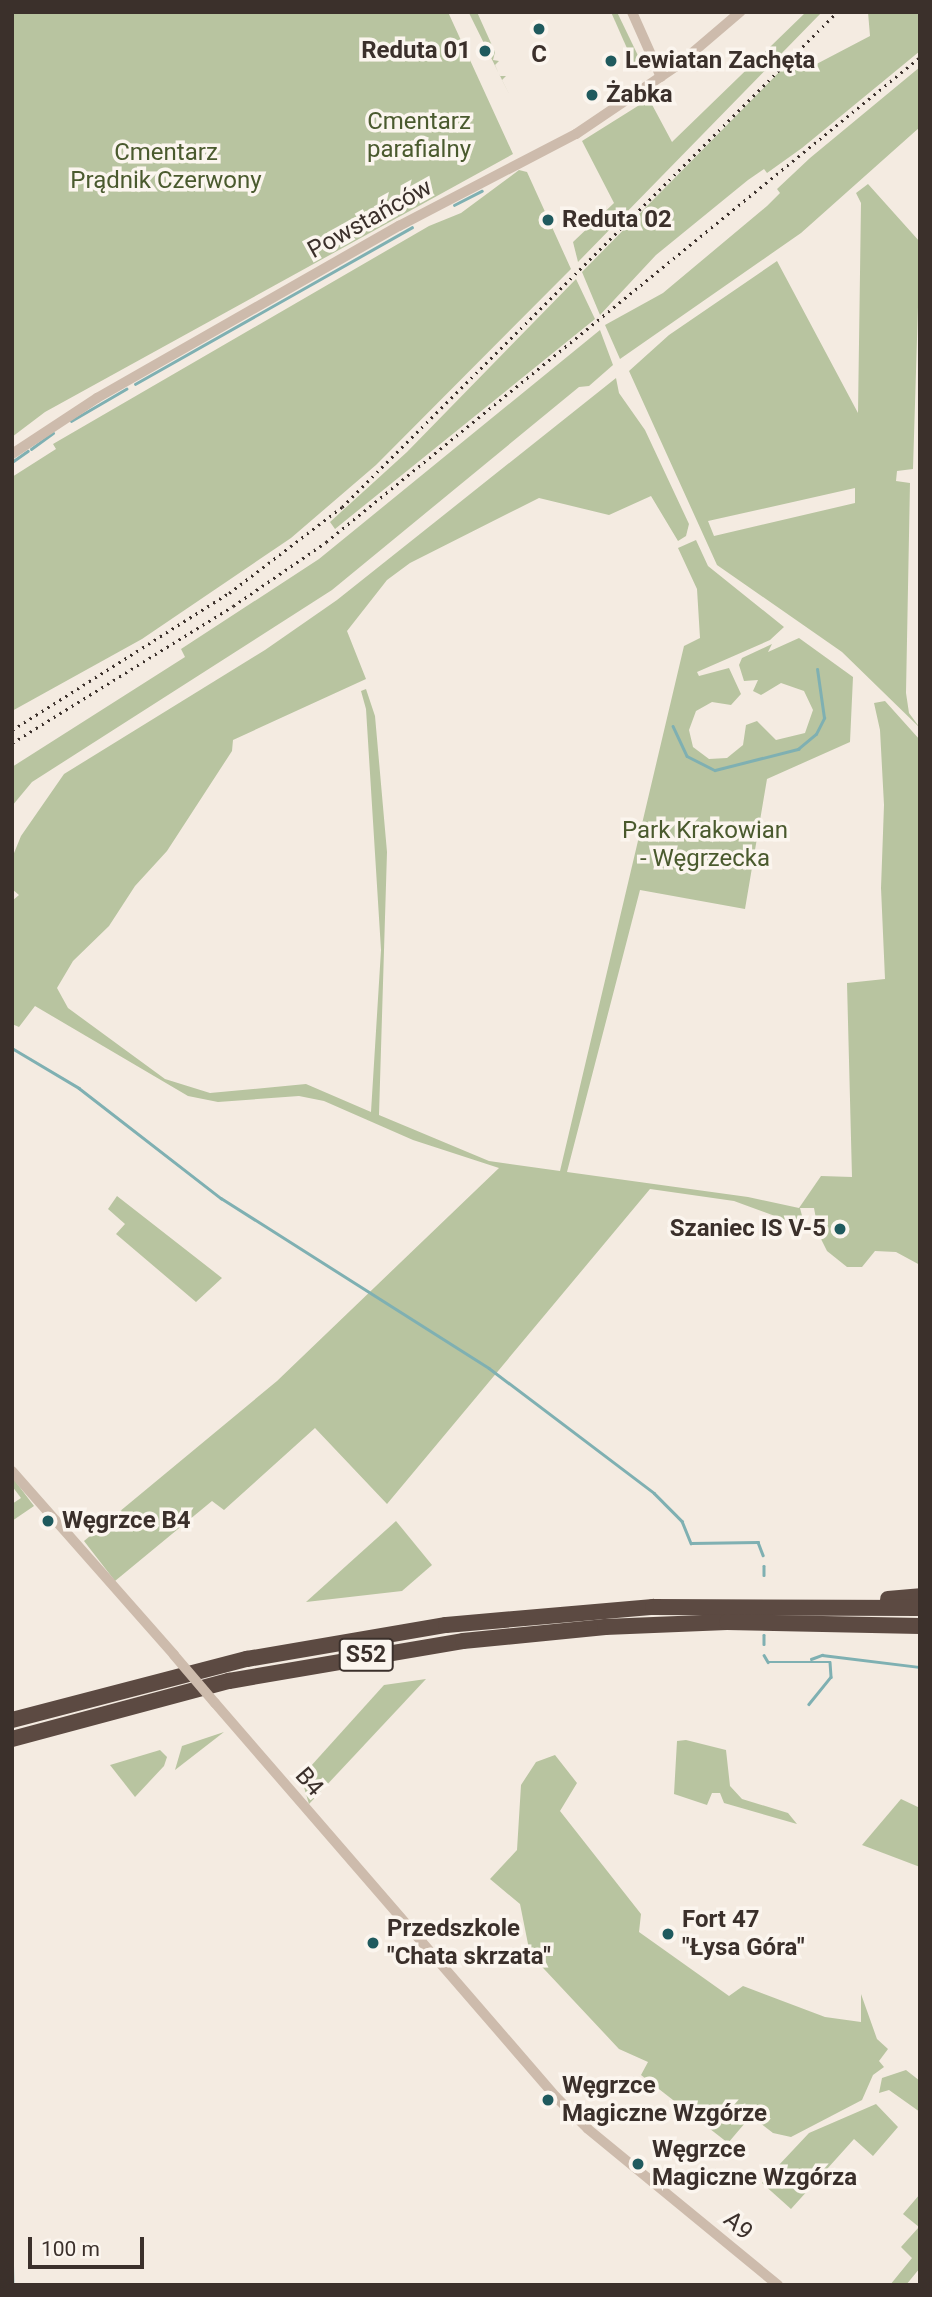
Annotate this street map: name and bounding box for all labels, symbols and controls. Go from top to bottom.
marker: C [531,21,547,37]
place label: Reduta 01 [361,37,471,65]
place label: C [531,41,547,69]
marker: Reduta 01 [477,43,493,59]
place label: Lewiatan Zachęta [625,47,815,75]
marker: Lewiatan Zachęta [603,53,619,69]
place label: Żabka [606,81,673,109]
marker: Żabka [584,87,600,103]
park label: Cmentarz parafialny [367,108,471,164]
park label: Cmentarz Prądnik Czerwony [70,139,262,195]
street label: Powstańców [303,173,437,265]
place label: Reduta 02 [562,206,672,234]
marker: Reduta 02 [540,212,556,228]
park label: Park Krakowian - Węgrzecka [622,817,788,873]
place label: Szaniec IS V-5 [670,1215,826,1243]
marker: Szaniec IS V-5 [832,1221,848,1237]
place label: Węgrzce B4 [62,1507,191,1535]
marker: Węgrzce B4 [40,1513,56,1529]
road number: S52 [338,1636,394,1674]
street label: B4 [289,1762,329,1802]
place label: Fort 47 "Łysa Góra" [682,1906,805,1962]
place label: Przedszkole "Chata skrzata" [387,1915,551,1971]
marker: Fort 47 "Łysa Góra" [660,1926,676,1942]
marker: Przedszkole "Chata skrzata" [365,1935,381,1951]
place label: Węgrzce Magiczne Wzgórze [562,2072,767,2128]
marker: Węgrzce Magiczne Wzgórze [540,2092,556,2108]
place label: Węgrzce Magiczne Wzgórza [652,2136,857,2192]
marker: Węgrzce Magiczne Wzgórza [630,2156,646,2172]
street label: A9 [718,2206,758,2246]
scale bar [32,2224,147,2268]
text: 100 m [41,2237,100,2261]

